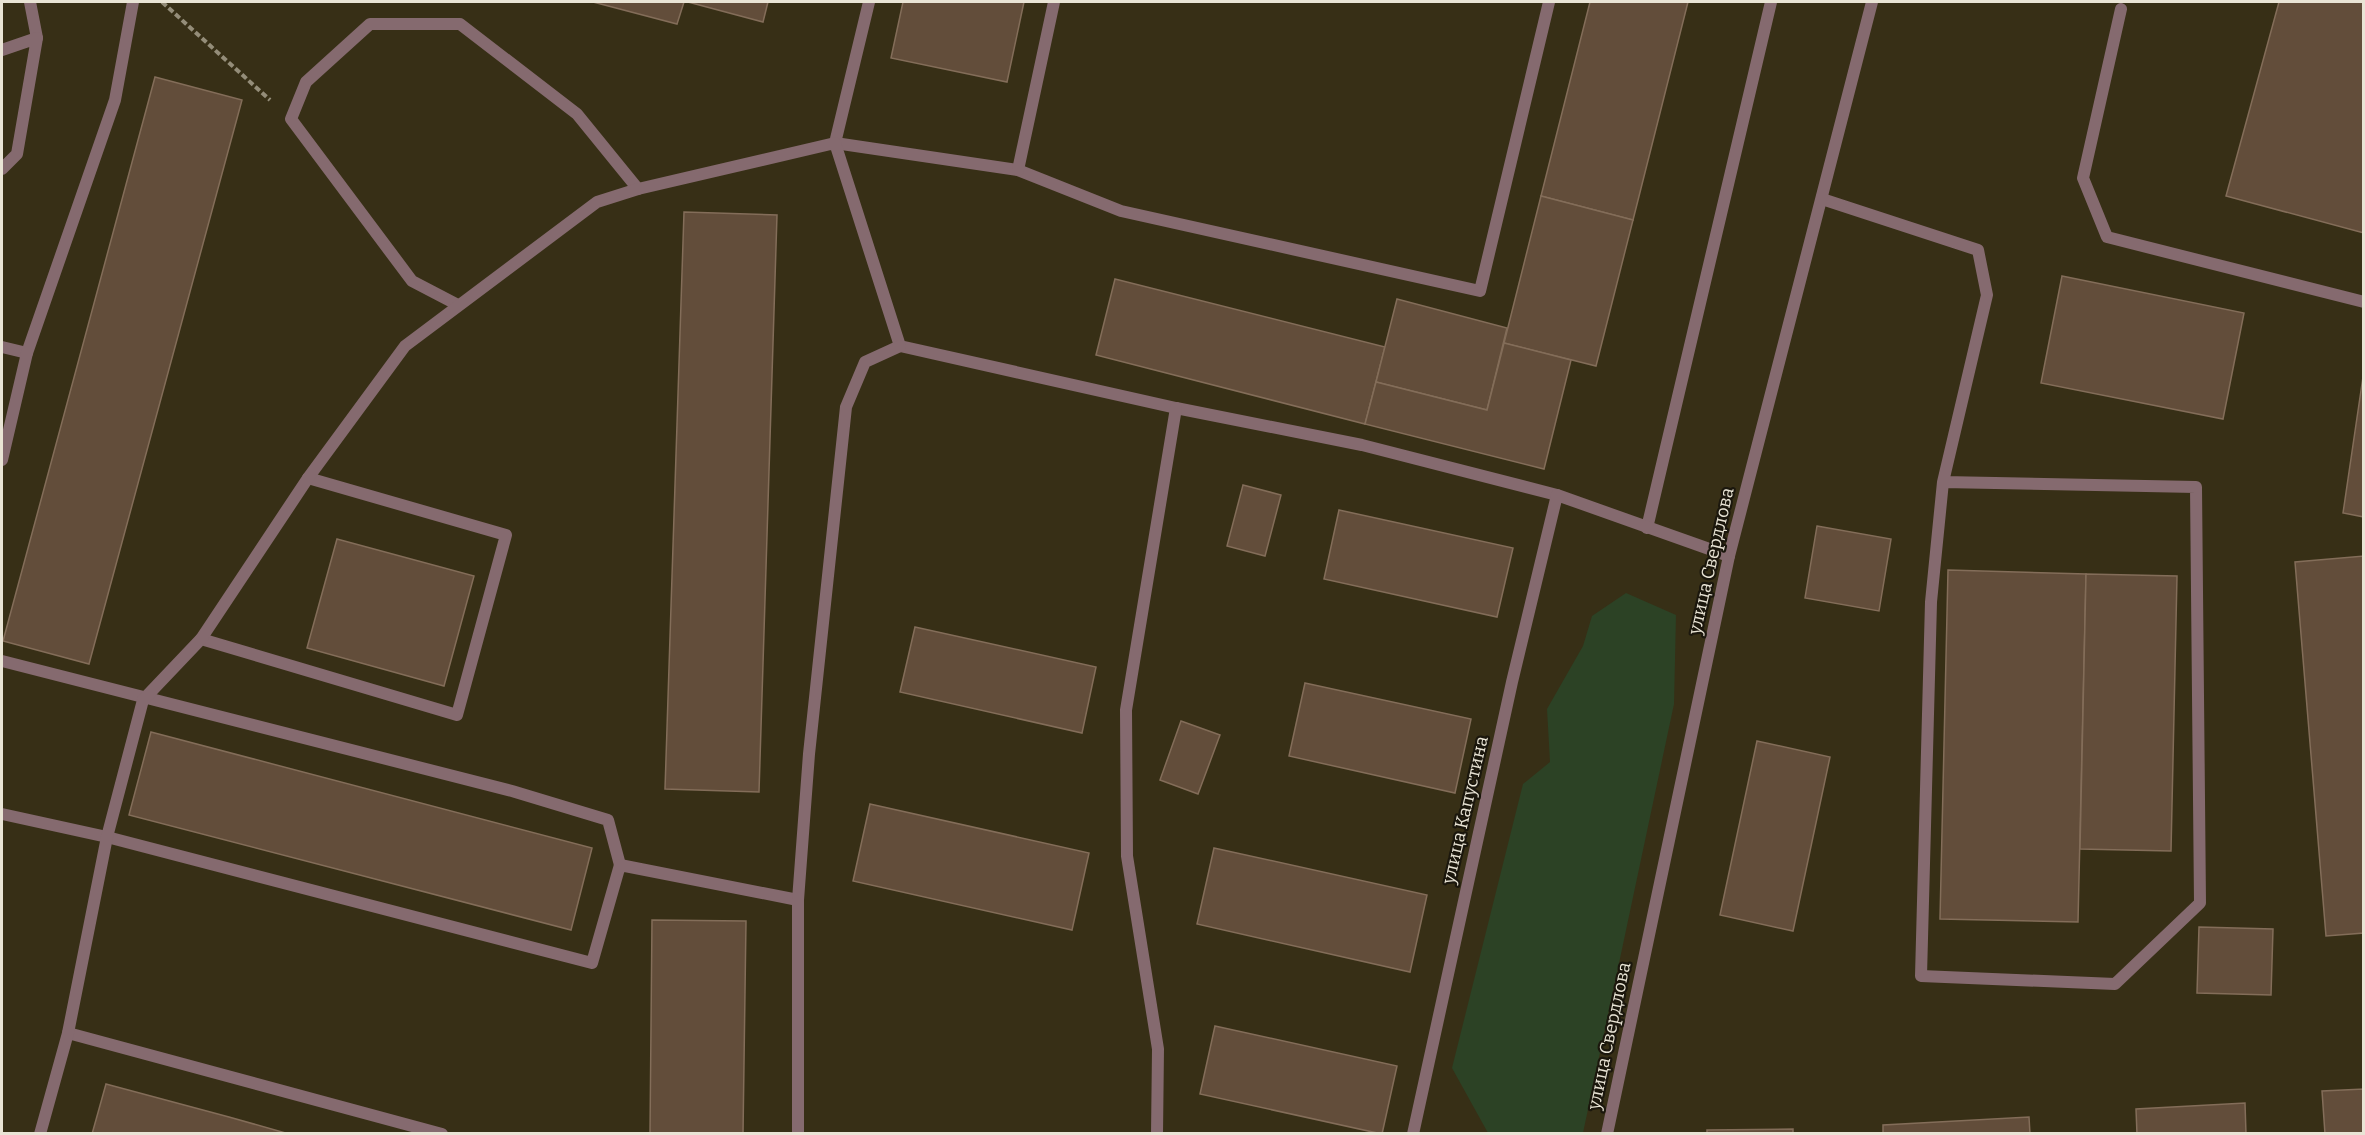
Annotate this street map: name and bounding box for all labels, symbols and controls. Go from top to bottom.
street label: улица Свердлова [1683,485,1739,638]
street label: улица Капустина [1437,734,1493,887]
street label: улица Свердлова [1582,960,1635,1113]

